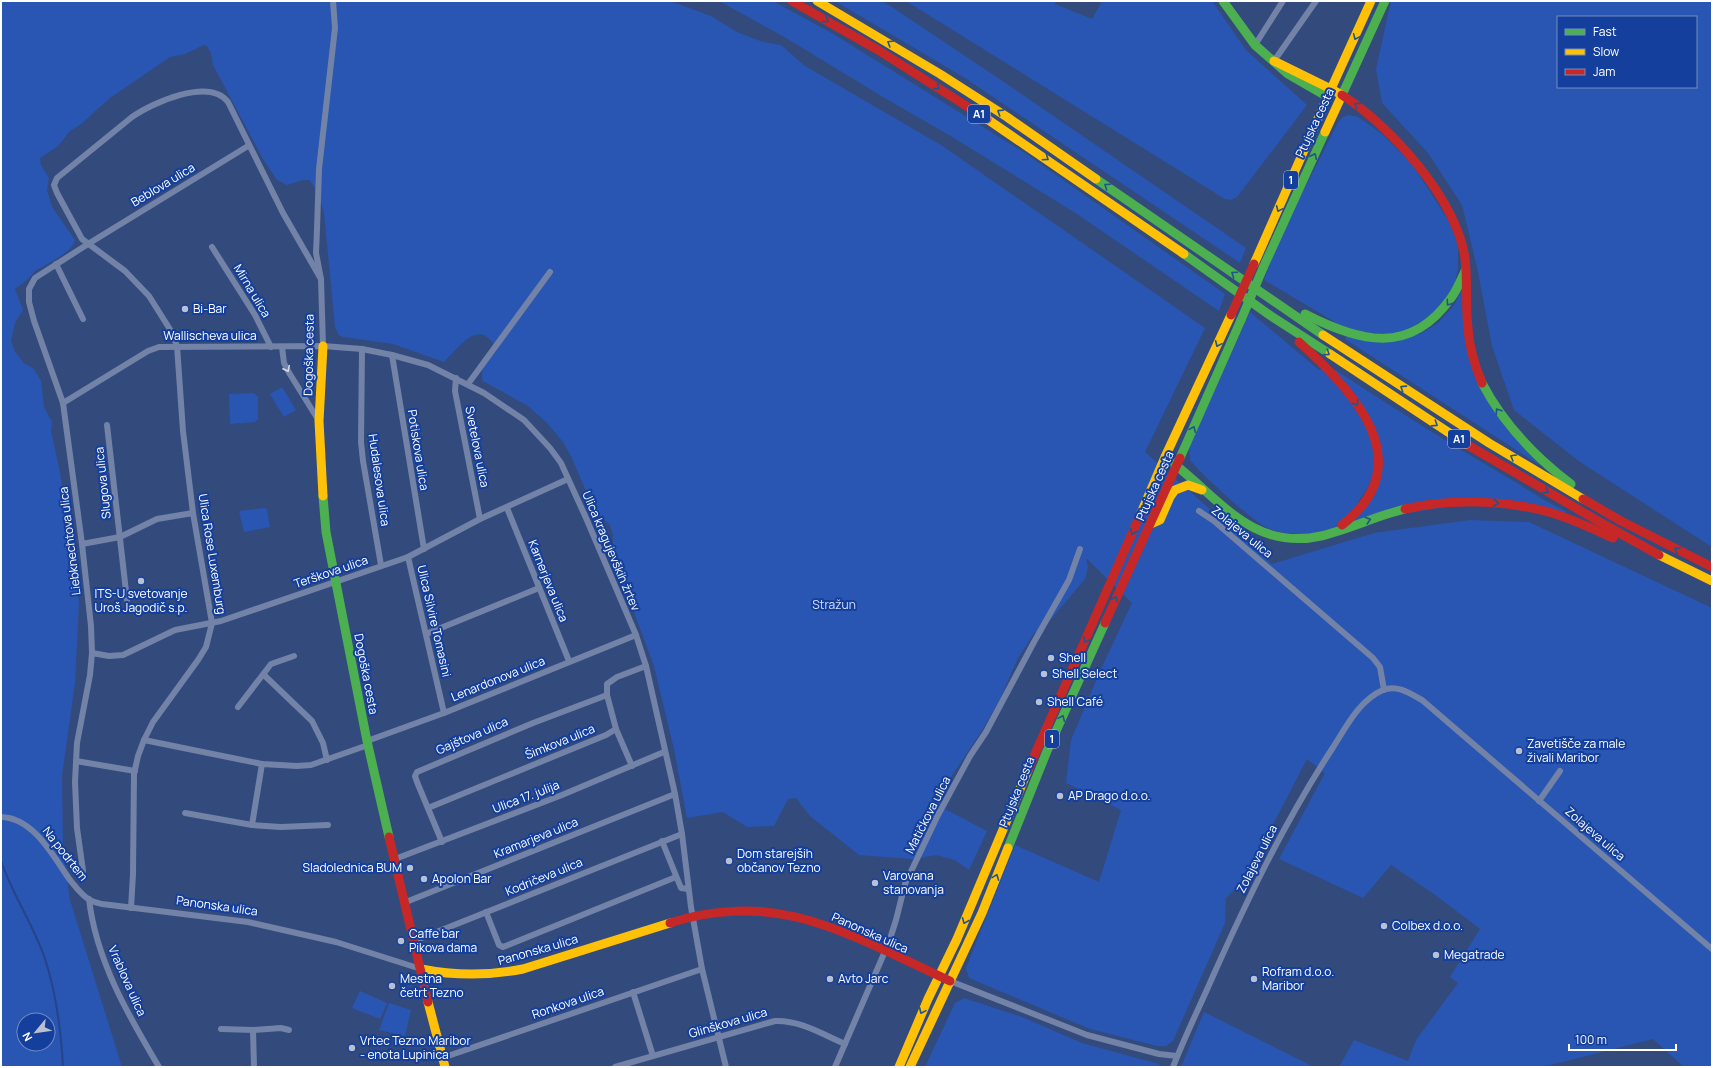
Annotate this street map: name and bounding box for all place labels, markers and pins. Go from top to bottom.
place label: Bi-Bar [193,300,227,317]
marker: Bi-Bar [180,304,190,314]
marker: ITS-U svetovanje Uroš Jagodič s.p. [136,576,146,586]
place label: ITS-U svetovanje Uroš Jagodič s.p. [94,585,188,616]
place label: Shell [1059,649,1086,666]
marker: Shell [1046,653,1056,663]
place label: Shell Select [1052,665,1117,682]
marker: Shell Select [1039,669,1049,679]
place label: Shell Café [1047,693,1103,710]
marker: Shell Café [1034,697,1044,707]
place label: Zavetišče za male živali Maribor [1527,735,1625,766]
marker: Zavetišče za male živali Maribor [1514,746,1524,756]
place label: AP Drago d.o.o. [1068,787,1151,804]
marker: AP Drago d.o.o. [1055,791,1065,801]
place label: Dom starejših občanov Tezno [737,845,821,876]
marker: Dom starejših občanov Tezno [724,856,734,866]
place label: Sladolednica BUM [303,859,402,876]
marker: Sladolednica BUM [405,863,415,873]
place label: Varovana stanovanja [883,867,944,898]
place label: Apolon Bar [432,870,492,887]
marker: Apolon Bar [419,874,429,884]
marker: Varovana stanovanja [870,878,880,888]
place label: Colbex d.o.o. [1392,917,1463,934]
marker: Colbex d.o.o. [1379,921,1389,931]
place label: Caffe bar Pikova dama [409,925,477,956]
marker: Caffe bar Pikova dama [396,936,406,946]
place label: Megatrade [1444,946,1505,963]
marker: Megatrade [1431,950,1441,960]
place label: Rofram d.o.o. Maribor [1262,963,1334,994]
place label: Mestna četrt Tezno [400,970,464,1001]
place label: Avto Jarc [838,970,889,987]
marker: Avto Jarc [825,974,835,984]
marker: Rofram d.o.o. Maribor [1249,974,1259,984]
marker: Mestna četrt Tezno [387,981,397,991]
place label: Vrtec Tezno Maribor - enota Lupinica [360,1032,471,1063]
marker: Vrtec Tezno Maribor - enota Lupinica [347,1043,357,1053]

